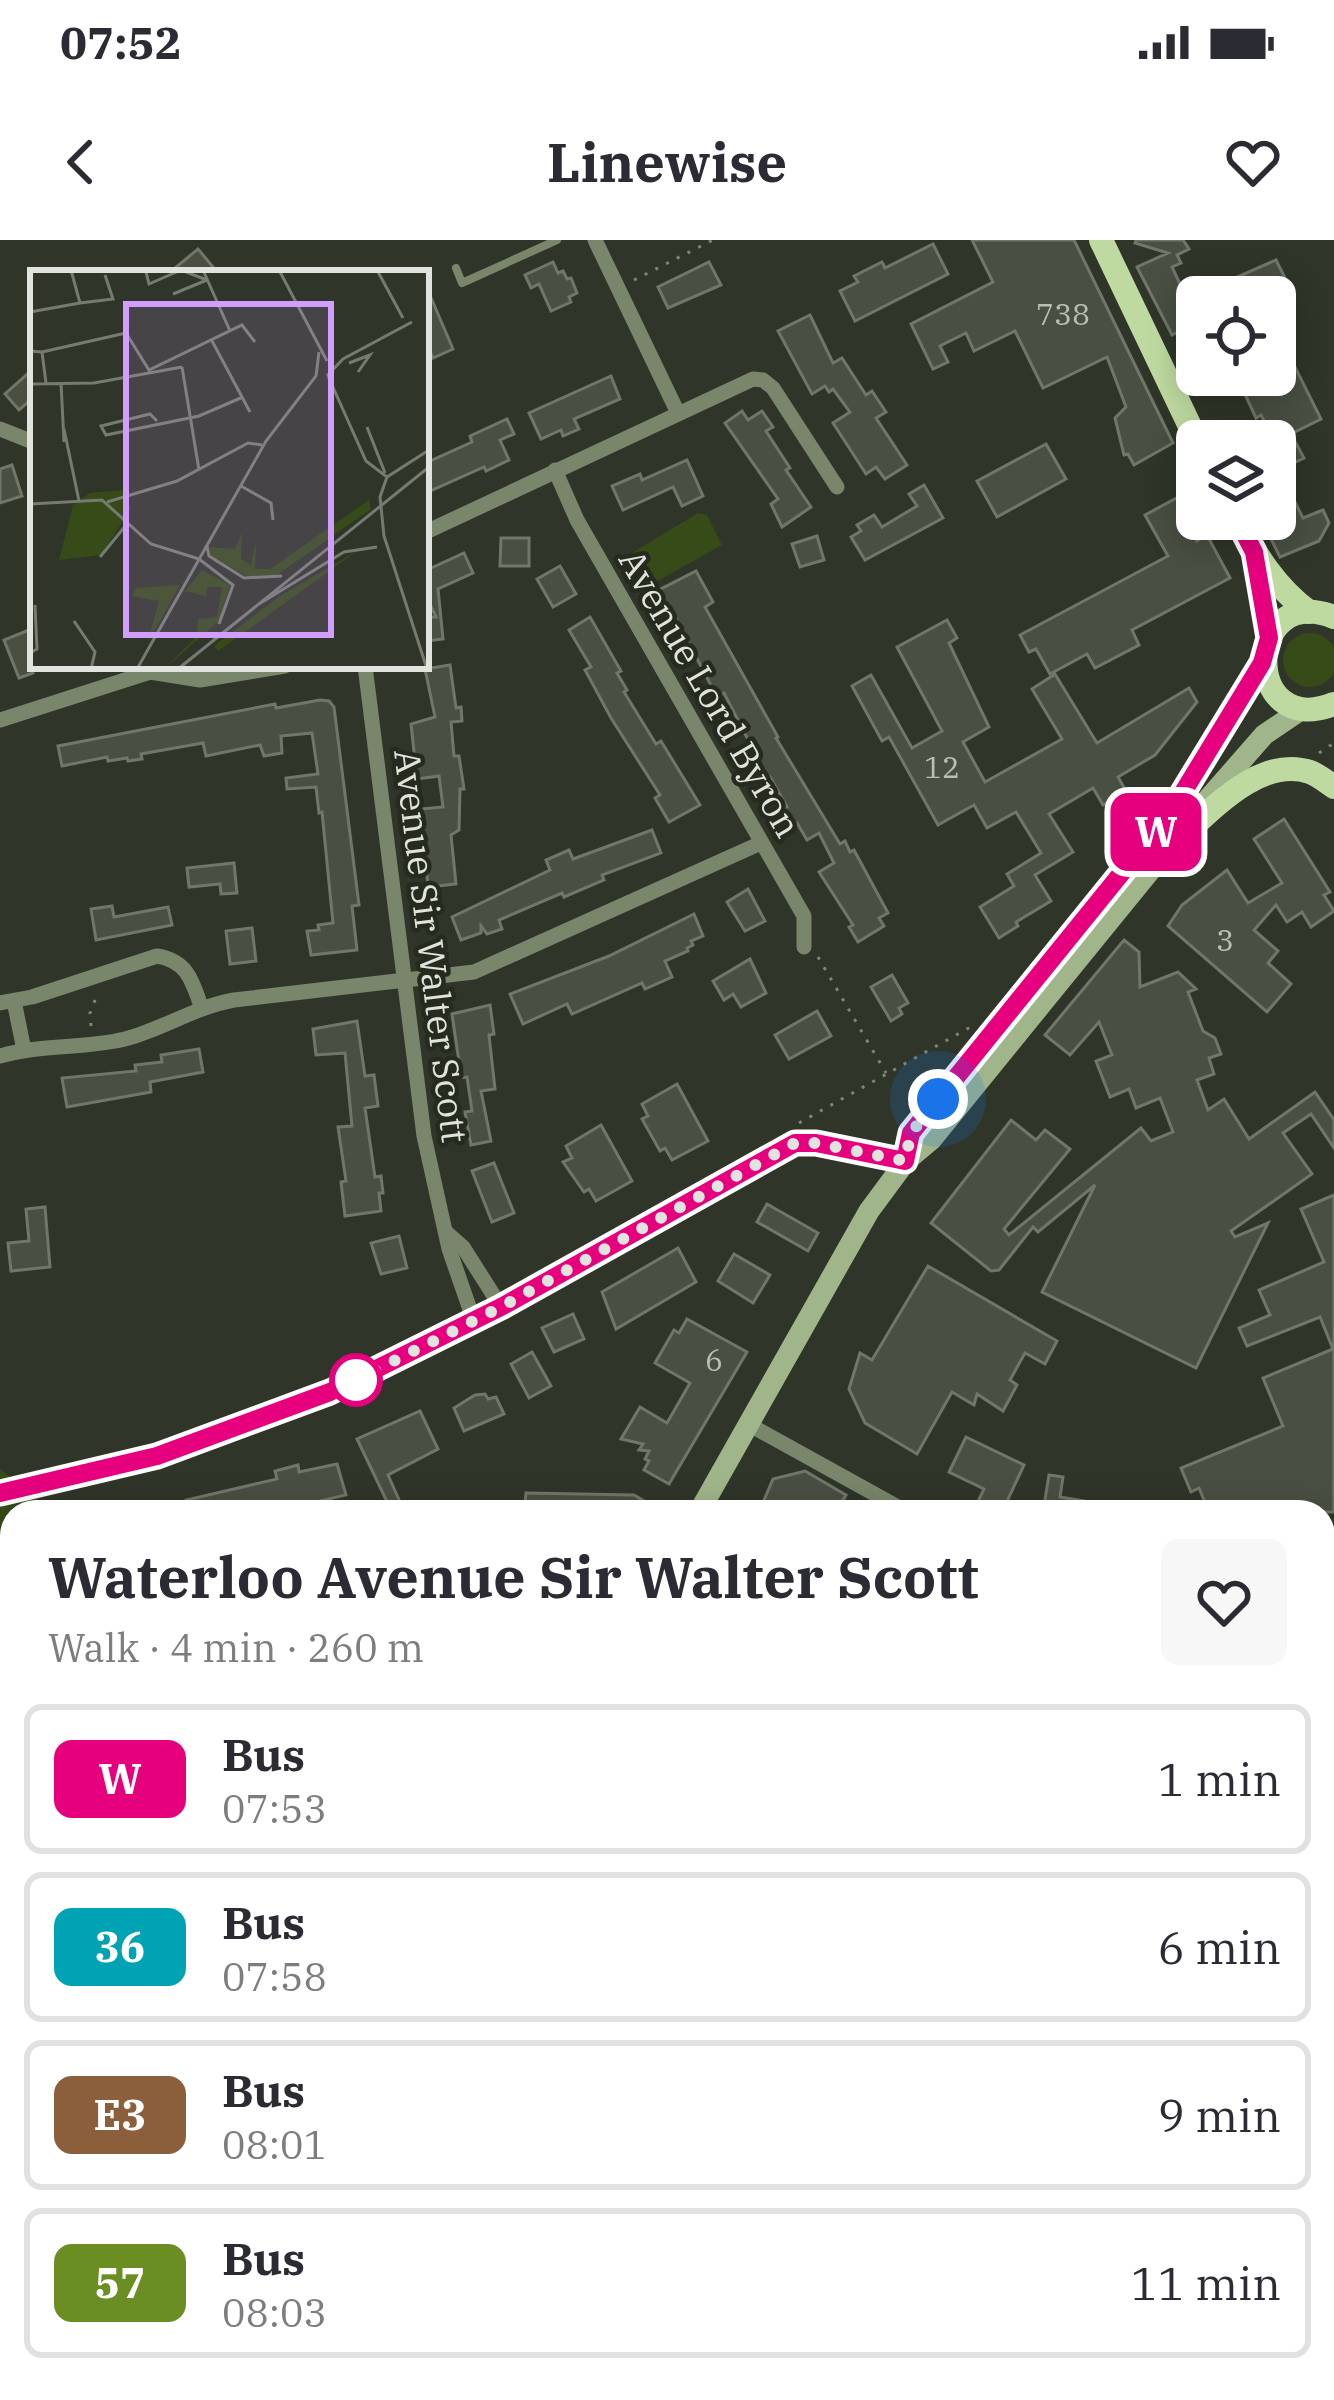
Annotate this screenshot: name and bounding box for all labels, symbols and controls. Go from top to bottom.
text: 07:52 [60,13,182,71]
text: Linewise [547,127,787,197]
icon: back [48,129,114,195]
icon: heart [1220,129,1286,195]
inset map [30,270,429,669]
map controls [1176,276,1296,540]
button: locate [1176,276,1296,396]
house number: 738 [1036,294,1090,333]
button: layers [1176,420,1296,540]
street label: Avenue Lord Byron [609,540,812,845]
street label: Avenue Sir Walter Scott [384,747,479,1145]
house number: 12 [924,747,960,786]
line badge: W [1117,793,1195,871]
text: W [1134,804,1178,859]
house number: 3 [1216,920,1234,959]
your location [908,1069,968,1129]
house number: 6 [705,1340,723,1379]
unlabelled marker [331,1355,381,1405]
button: heart [1161,1539,1287,1665]
text: Waterloo Avenue Sir Walter Scott [48,1540,979,1614]
text: Walk · 4 min · 260 m [48,1622,424,1673]
text: Bus [222,1725,305,1783]
text: 1 min [1158,1750,1281,1808]
text: W [98,1751,142,1806]
text: 07:53 [222,1783,327,1834]
text: Bus [222,1893,305,1951]
text: 6 min [1158,1918,1281,1976]
text: 36 [95,1919,145,1974]
text: 07:58 [222,1951,327,2002]
text: Bus [222,2061,305,2119]
text: 9 min [1158,2086,1281,2144]
text: E3 [94,2087,146,2142]
text: 08:01 [222,2119,327,2170]
text: Bus [222,2229,305,2287]
text: 11 min [1131,2254,1281,2312]
text: 57 [95,2255,145,2310]
text: 08:03 [222,2287,327,2338]

